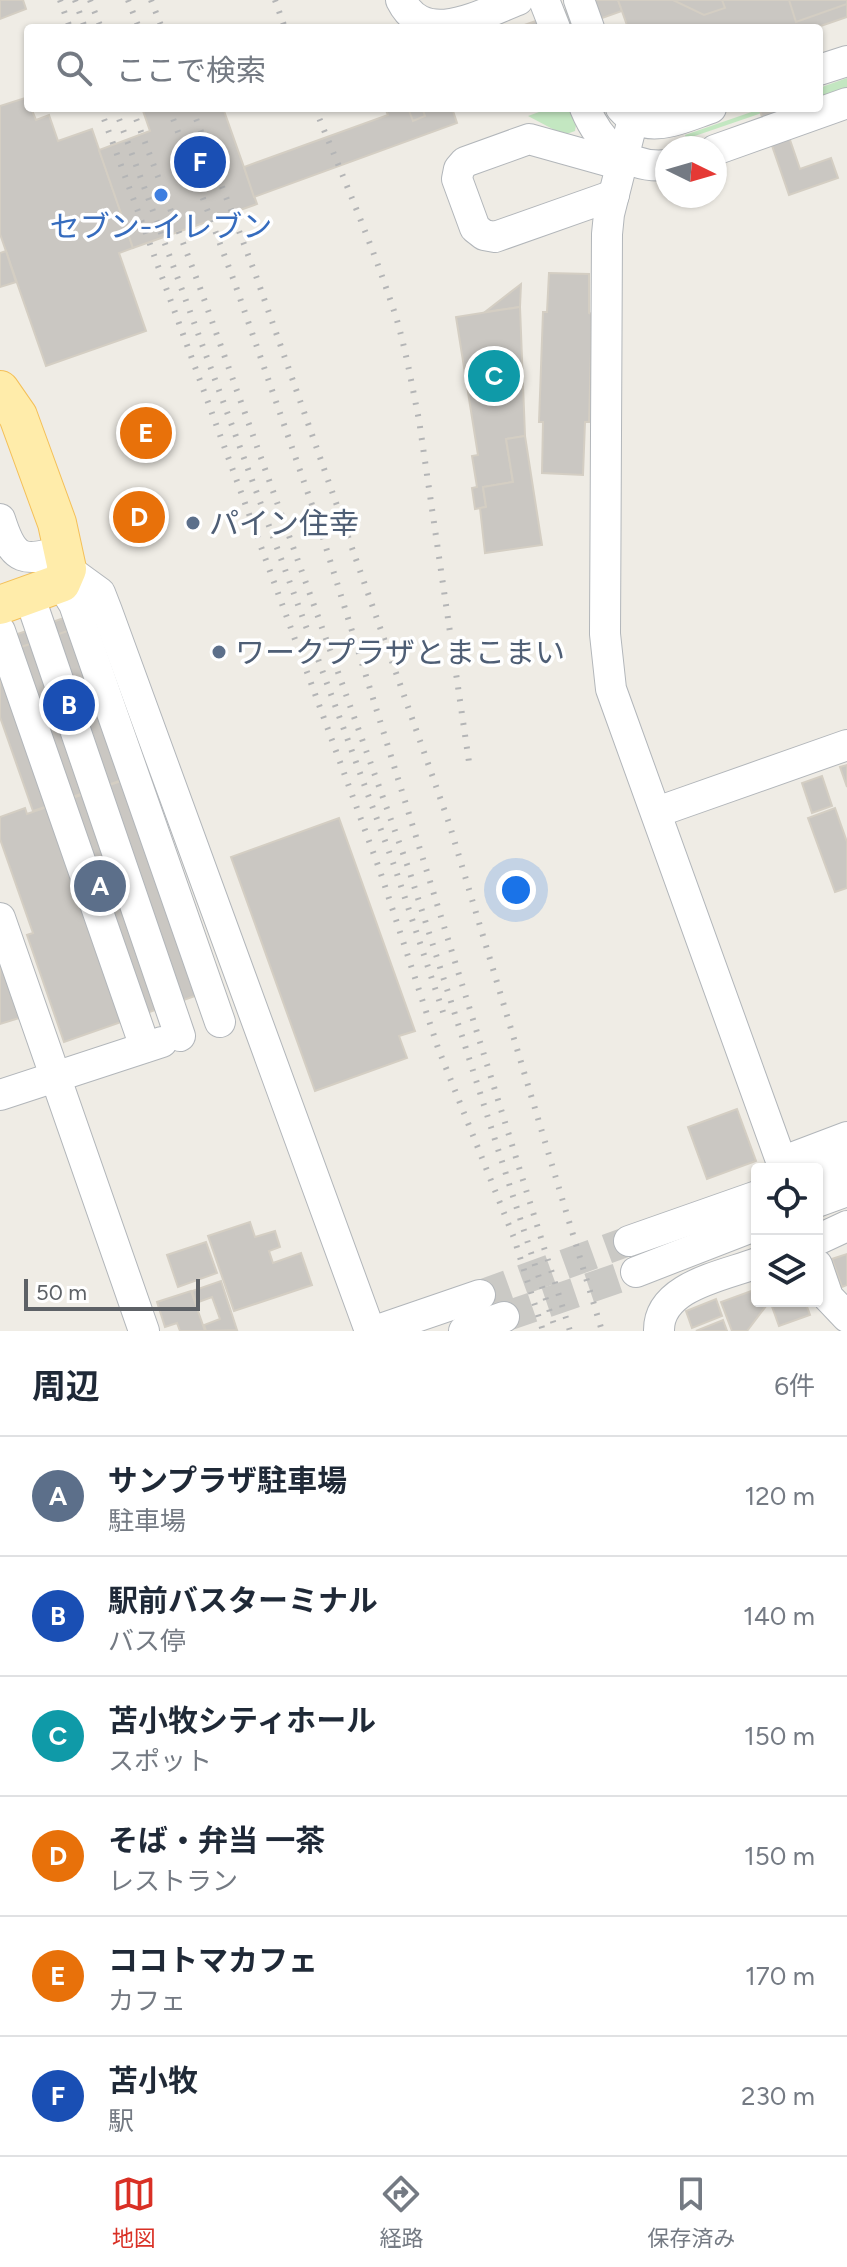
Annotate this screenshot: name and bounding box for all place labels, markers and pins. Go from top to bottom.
pin: F [174,132,226,192]
marker: セブン-イレブン [152,186,170,204]
place label: セブン-イレブン [50,208,272,245]
pin: C [468,346,520,406]
pin: E [120,403,172,463]
pin: D [113,487,165,547]
place label: パイン住幸 [209,505,359,542]
marker: パイン住幸 [184,514,202,532]
place label: ワークプラザとまこまい [235,634,565,671]
marker: ワークプラザとまこまい [210,643,228,661]
pin: B [43,675,95,735]
pin: A [74,856,126,916]

